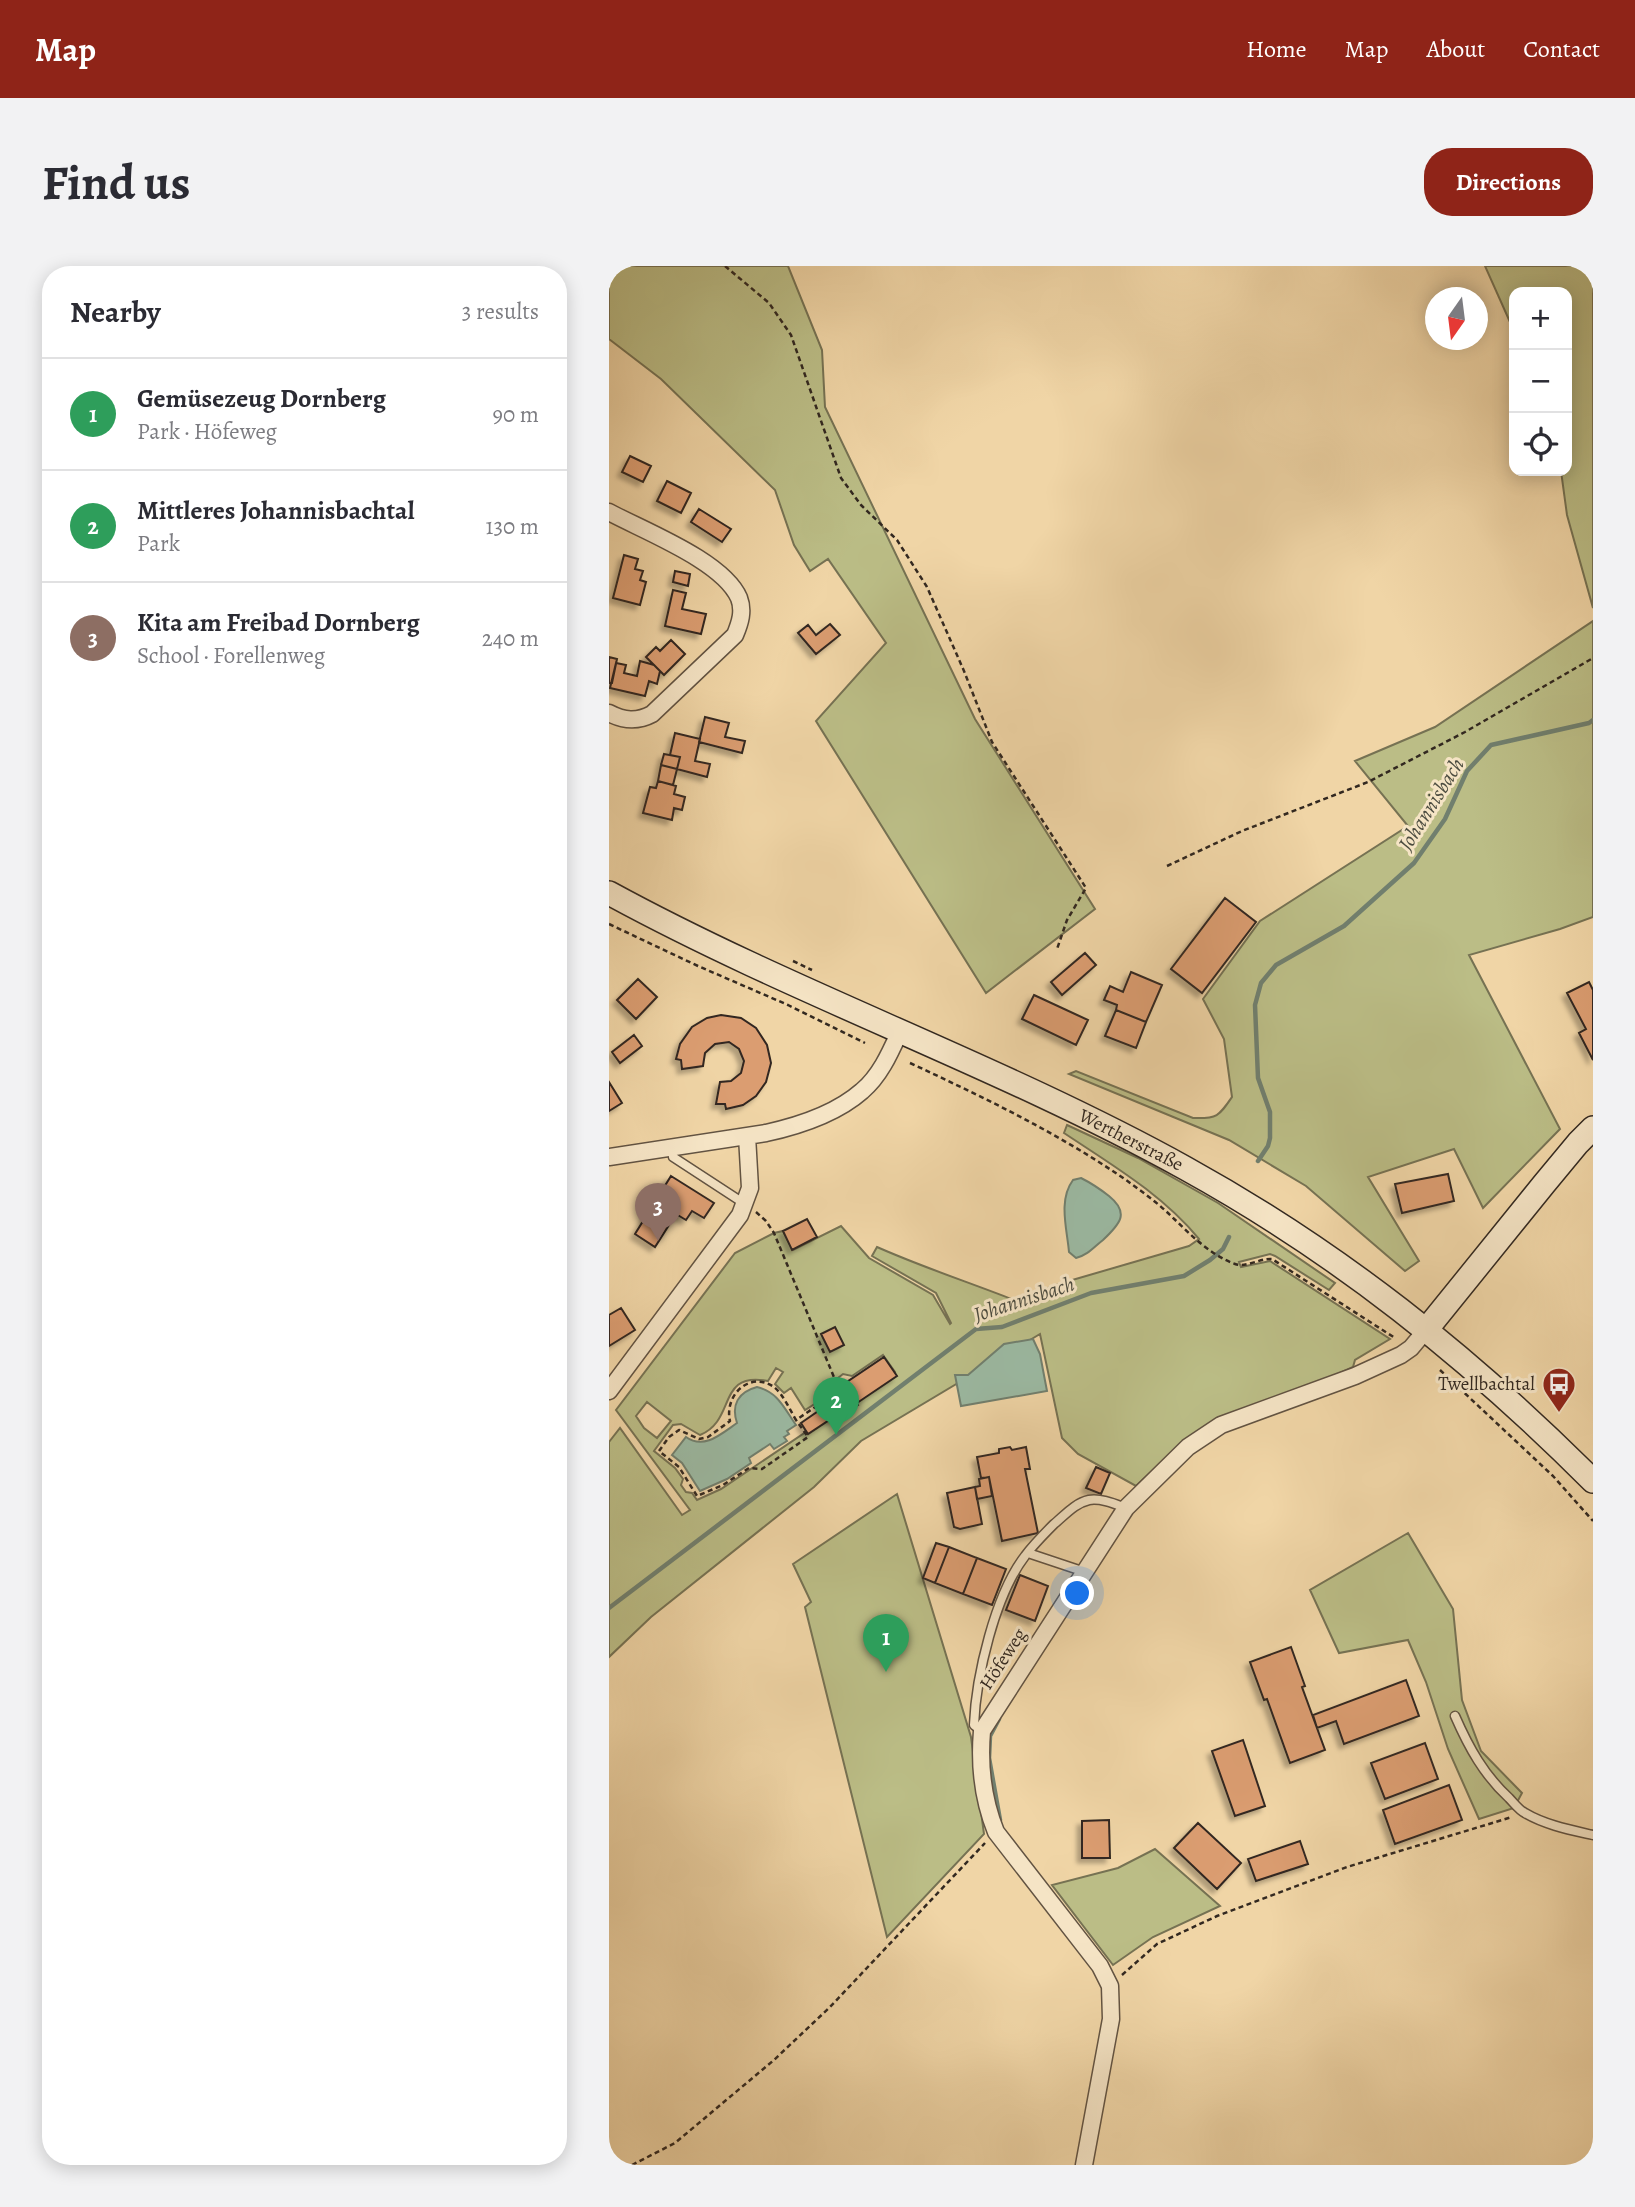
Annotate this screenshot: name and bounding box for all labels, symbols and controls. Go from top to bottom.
text: Map [35,27,96,72]
text: Home [1246,33,1307,65]
text: Map [1345,33,1389,65]
text: About [1427,33,1485,65]
text: Contact [1523,33,1600,65]
button: Directions [1424,148,1593,216]
text: Find us [42,149,190,216]
north arrow [1425,287,1488,350]
map controls [1509,287,1572,476]
button: + [1509,287,1572,350]
text: Nearby [70,292,161,332]
text: 3 results [462,296,539,327]
button: − [1509,350,1572,413]
text: Gemüsezeug Dornberg [137,381,386,416]
text: 1 [89,399,97,430]
text: 90 m [493,399,539,430]
button: locate [1509,413,1572,476]
text: Park · Höfeweg [137,416,277,447]
text: Mittleres Johannisbachtal [137,493,414,528]
text: 2 [87,511,99,542]
text: 130 m [486,511,539,542]
text: Park [137,528,180,559]
text: Kita am Freibad Dornberg [137,605,420,640]
text: 3 [88,623,98,654]
text: 240 m [482,623,539,654]
text: School · Forellenweg [137,640,325,671]
water label: Johannisbach [1391,752,1471,857]
street label: Wertherstraße [1073,1102,1188,1177]
pin: 3 [635,1183,681,1241]
water label: Johannisbach [969,1270,1078,1329]
bus stop icon: Twellbachtal [1540,1365,1578,1414]
place label: Twellbachtal [1438,1371,1535,1397]
pin: 2 [813,1377,859,1435]
your location [1060,1576,1094,1610]
pin: 1 [863,1614,909,1672]
street label: Höfeweg [973,1623,1033,1695]

